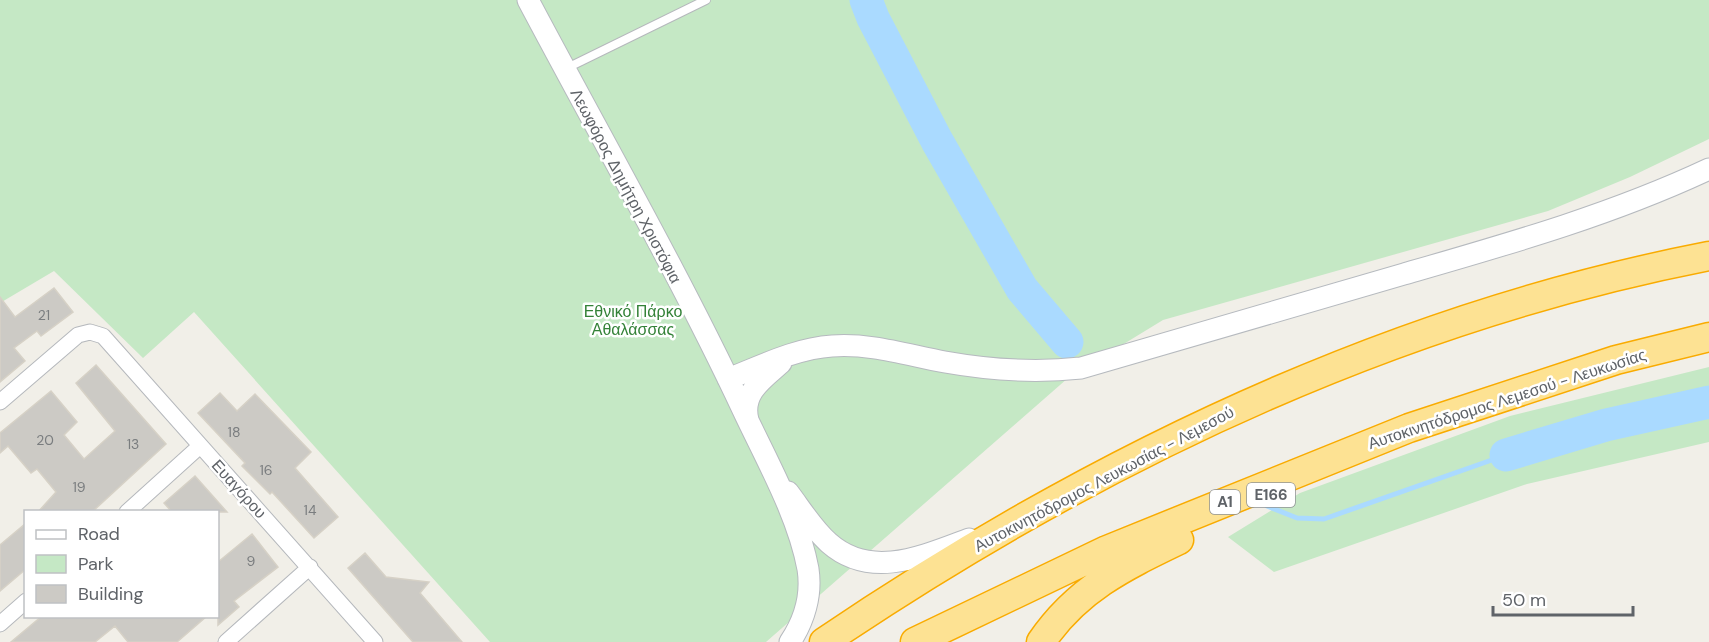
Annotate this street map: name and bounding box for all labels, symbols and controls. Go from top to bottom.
street label: Λεωφόρος Δημήτρη Χριστόφια [566,85,686,287]
park label: Εθνικό Πάρκο Αθαλάσσας [584,301,682,340]
house number: 21 [38,306,50,324]
street label: Αυτοκινητόδρομος Λεμεσού - Λευκωσίας [1365,344,1649,454]
street label: Αυτοκινητόδρομος Λευκωσίας - Λεμεσού [971,401,1237,557]
house number: 18 [228,423,240,441]
house number: 20 [36,431,54,449]
house number: 13 [127,435,139,453]
street label: Ευαγόρου [207,455,271,523]
house number: 16 [259,461,273,479]
house number: 19 [72,478,86,496]
road number: E166 [1247,483,1295,507]
road number: A1 [1210,490,1240,514]
house number: 14 [304,501,317,519]
legend [24,510,219,618]
text: Road [78,522,120,546]
text: Park [78,552,114,576]
house number: 9 [247,552,256,570]
scale bar [1493,579,1632,617]
text: Building [78,582,143,606]
text: 50 m [1502,588,1546,612]

